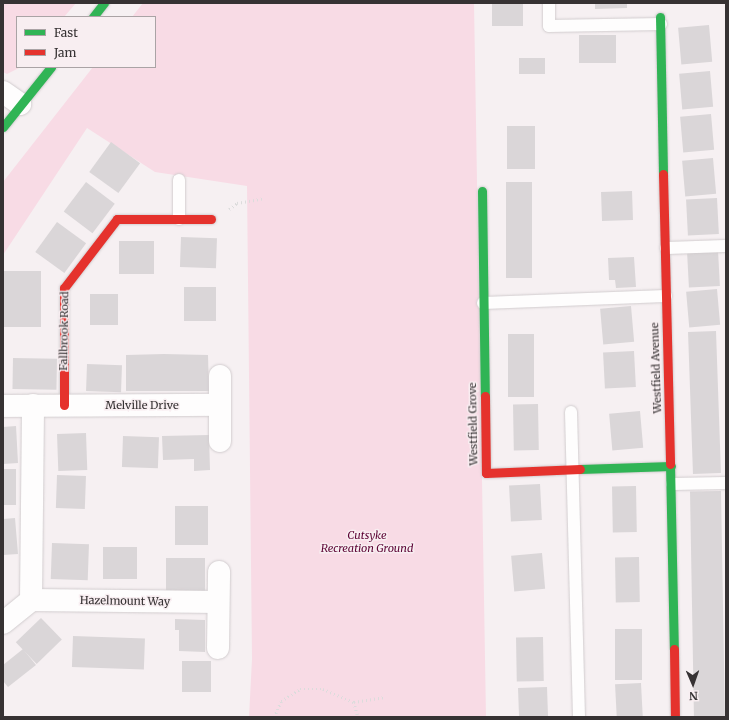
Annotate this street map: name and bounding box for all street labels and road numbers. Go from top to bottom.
street label: Fallbrook Road [57,291,71,371]
street label: Westfield Avenue [648,322,664,414]
street label: Westfield Grove [466,382,480,466]
street label: Melville Drive [105,398,179,412]
street label: Hazelmount Way [80,594,170,608]

